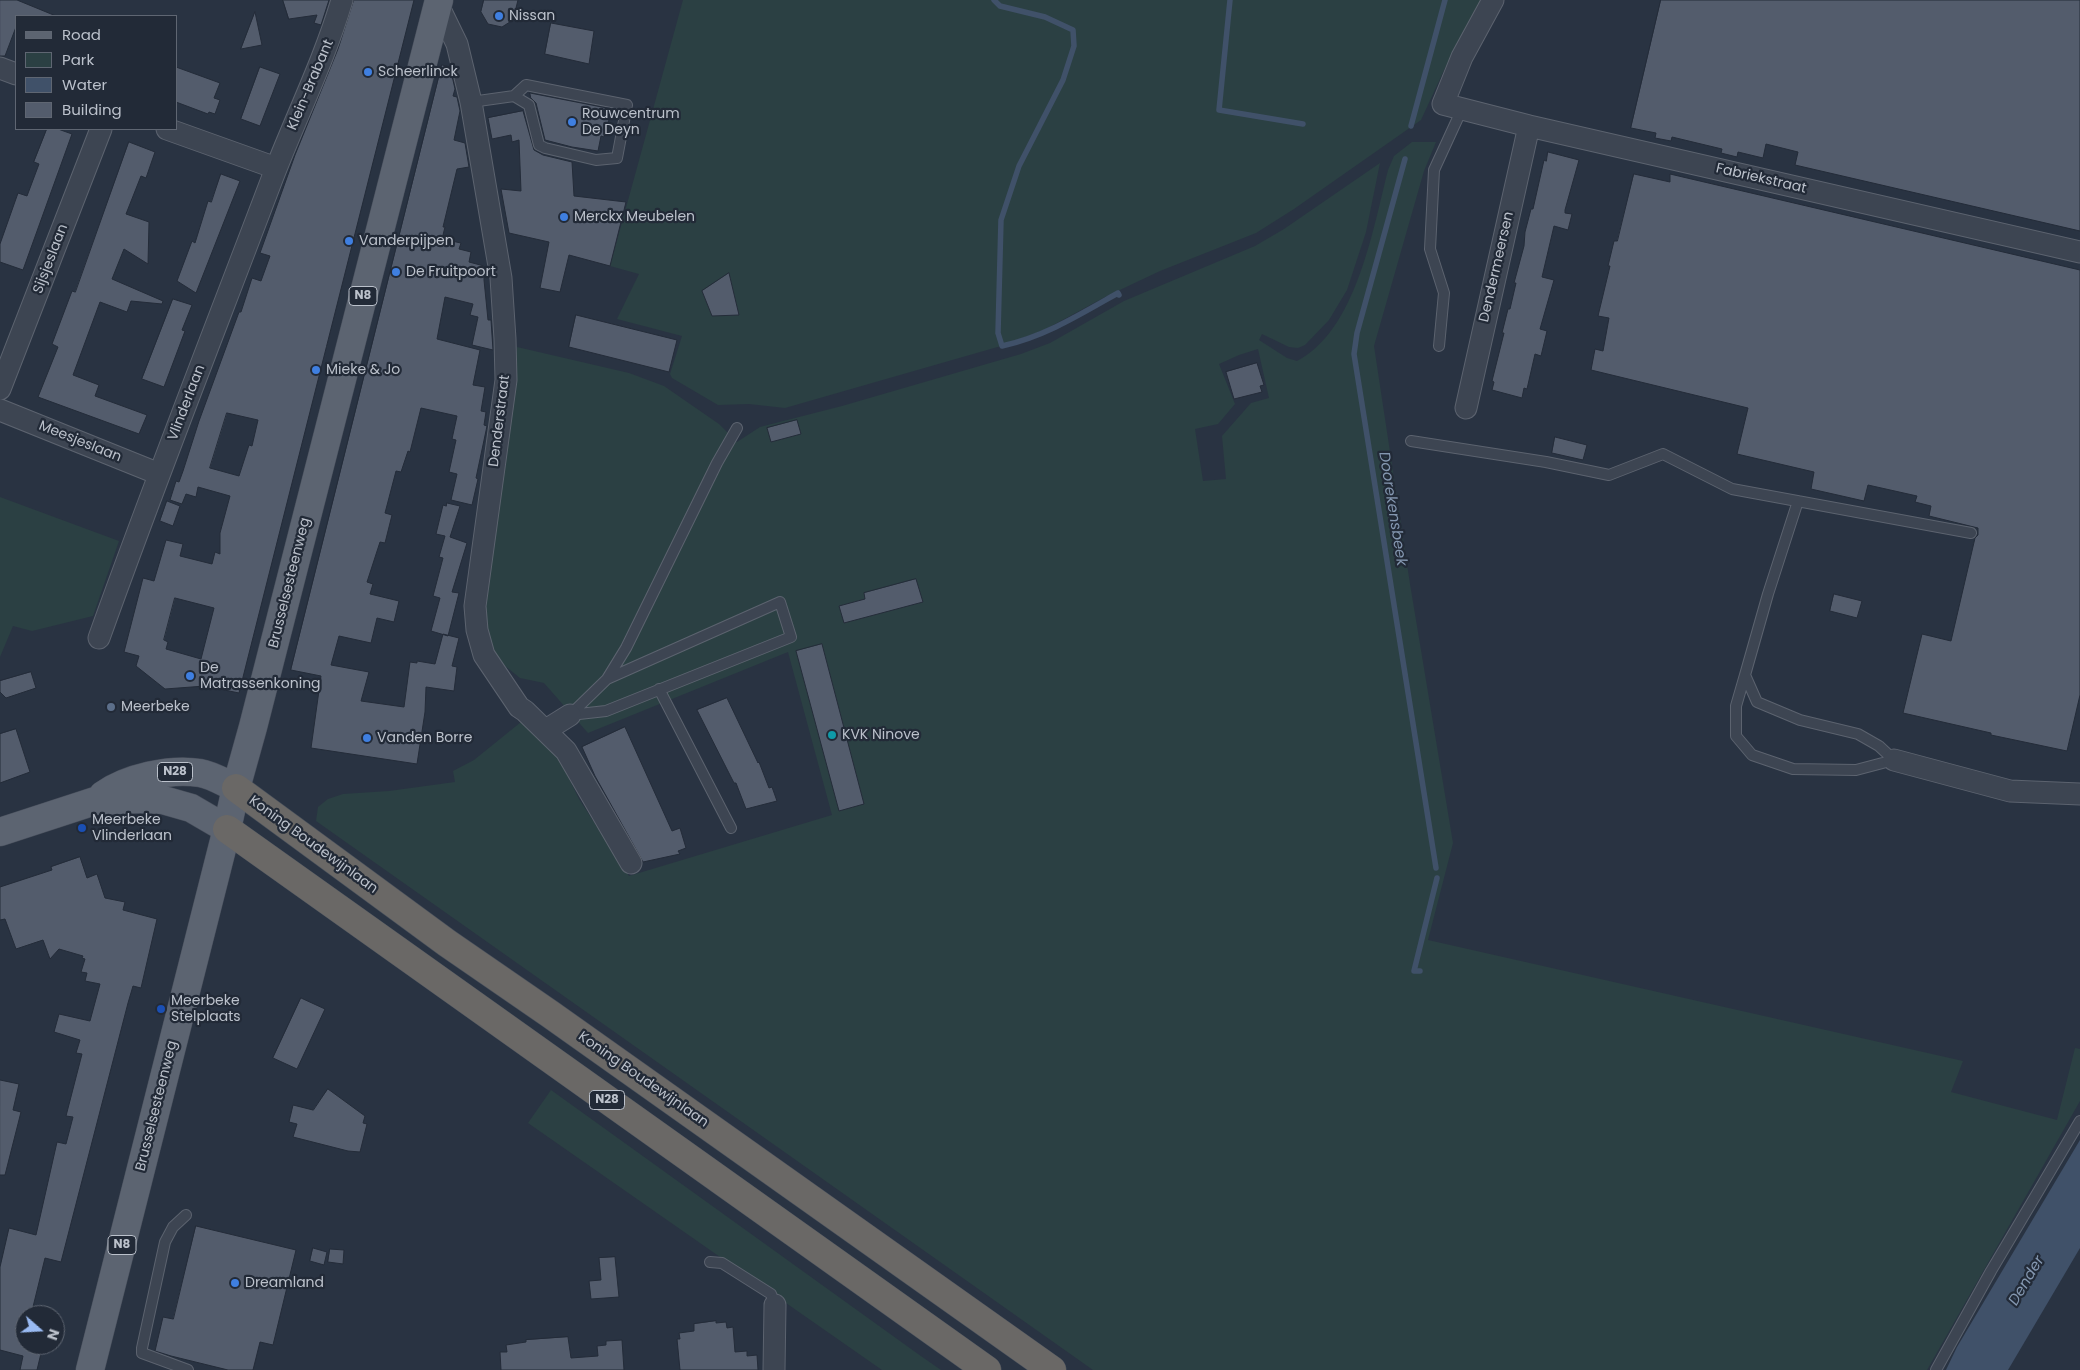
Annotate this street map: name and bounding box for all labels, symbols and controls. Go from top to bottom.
place label: Nissan [509,8,555,24]
marker: Nissan [493,10,505,22]
legend [15,15,178,130]
text: Road [62,24,101,45]
street label: Klein-Brabant [284,37,338,133]
text: Park [62,49,94,70]
place label: Scheerlinck [378,64,458,80]
marker: Scheerlinck [362,66,374,78]
text: Water [62,74,107,95]
text: Building [62,99,122,120]
place label: Rouwcentrum De Deyn [582,106,680,138]
marker: Rouwcentrum De Deyn [566,116,578,128]
street label: Fabriekstraat [1714,160,1808,198]
place label: Merckx Meubelen [574,209,695,225]
street label: Dendermeersen [1476,210,1518,324]
marker: Merckx Meubelen [558,211,570,223]
street label: Sijsjeslaan [30,222,72,296]
place label: Vanderpijpen [359,233,454,249]
marker: Vanderpijpen [343,235,355,247]
place label: De Fruitpoort [406,264,496,280]
marker: De Fruitpoort [390,266,402,278]
road number: N8 [349,286,377,306]
place label: Mieke & Jo [326,362,400,378]
street label: Vlinderlaan [165,363,209,443]
marker: Mieke & Jo [310,364,322,376]
street label: Denderstraat [486,374,514,468]
street label: Meesjeslaan [36,418,124,466]
water label: Doorekensbeek [1374,450,1410,568]
street label: Brusselsesteenweg [266,516,314,650]
place label: De Matrassenkoning [200,660,321,692]
marker: De Matrassenkoning [184,670,196,682]
place label: Meerbeke [121,699,190,715]
marker: Meerbeke [105,701,117,713]
place label: KVK Ninove [842,727,920,743]
marker: KVK Ninove [826,729,838,741]
place label: Vanden Borre [377,730,472,746]
marker: Vanden Borre [361,732,373,744]
road number: N28 [158,762,192,782]
street label: Koning Boudewijnlaan [245,793,381,897]
place label: Meerbeke Vlinderlaan [92,812,172,844]
marker: Meerbeke Vlinderlaan [76,822,88,834]
place label: Meerbeke Stelplaats [171,993,241,1026]
marker: Meerbeke Stelplaats [155,1003,167,1015]
street label: Koning Boudewijnlaan [575,1029,711,1131]
street label: Brusselsesteenweg [133,1039,181,1173]
road number: N28 [590,1090,624,1110]
road number: N8 [108,1236,136,1254]
water label: Dender [2005,1253,2049,1309]
place label: Dreamland [245,1275,324,1291]
marker: Dreamland [229,1277,241,1289]
north arrow [15,1305,65,1355]
text: N [42,1326,64,1343]

